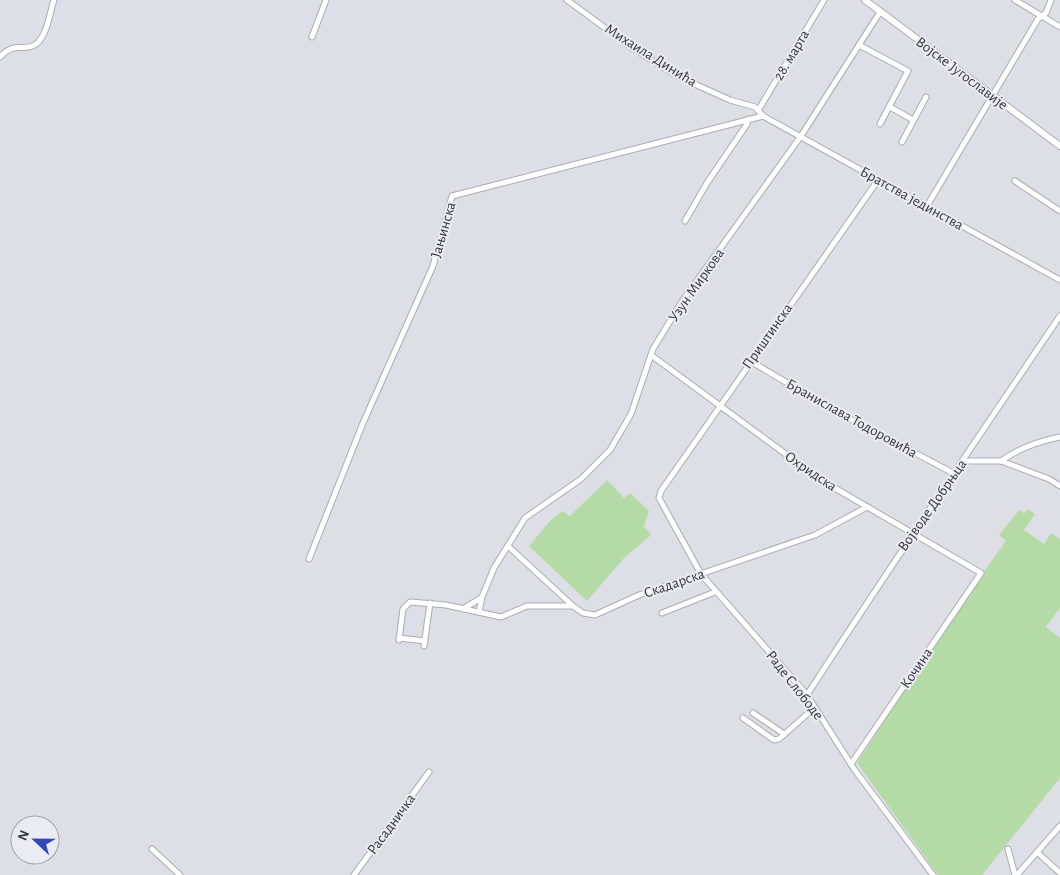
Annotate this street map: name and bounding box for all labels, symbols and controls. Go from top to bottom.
street label: Михаила Динића [602,21,699,90]
street label: 28. марта [771,27,812,83]
street label: Војске Југославије [913,34,1011,113]
street label: Братства јединства [858,164,966,233]
street label: Јањинска [428,200,459,260]
street label: Узун Миркова [666,246,727,325]
street label: Приштинска [739,301,795,372]
street label: Бранислава Тодоровића [784,376,920,461]
street label: Охридска [782,449,840,494]
street label: Војводе Добрњца [895,457,970,554]
street label: Скадарска [642,566,707,601]
street label: Кочина [898,645,935,691]
street label: Раде Слободе [763,648,826,723]
street label: Расадничка [365,791,418,857]
north arrow [10,815,60,865]
text: N [16,828,32,843]

